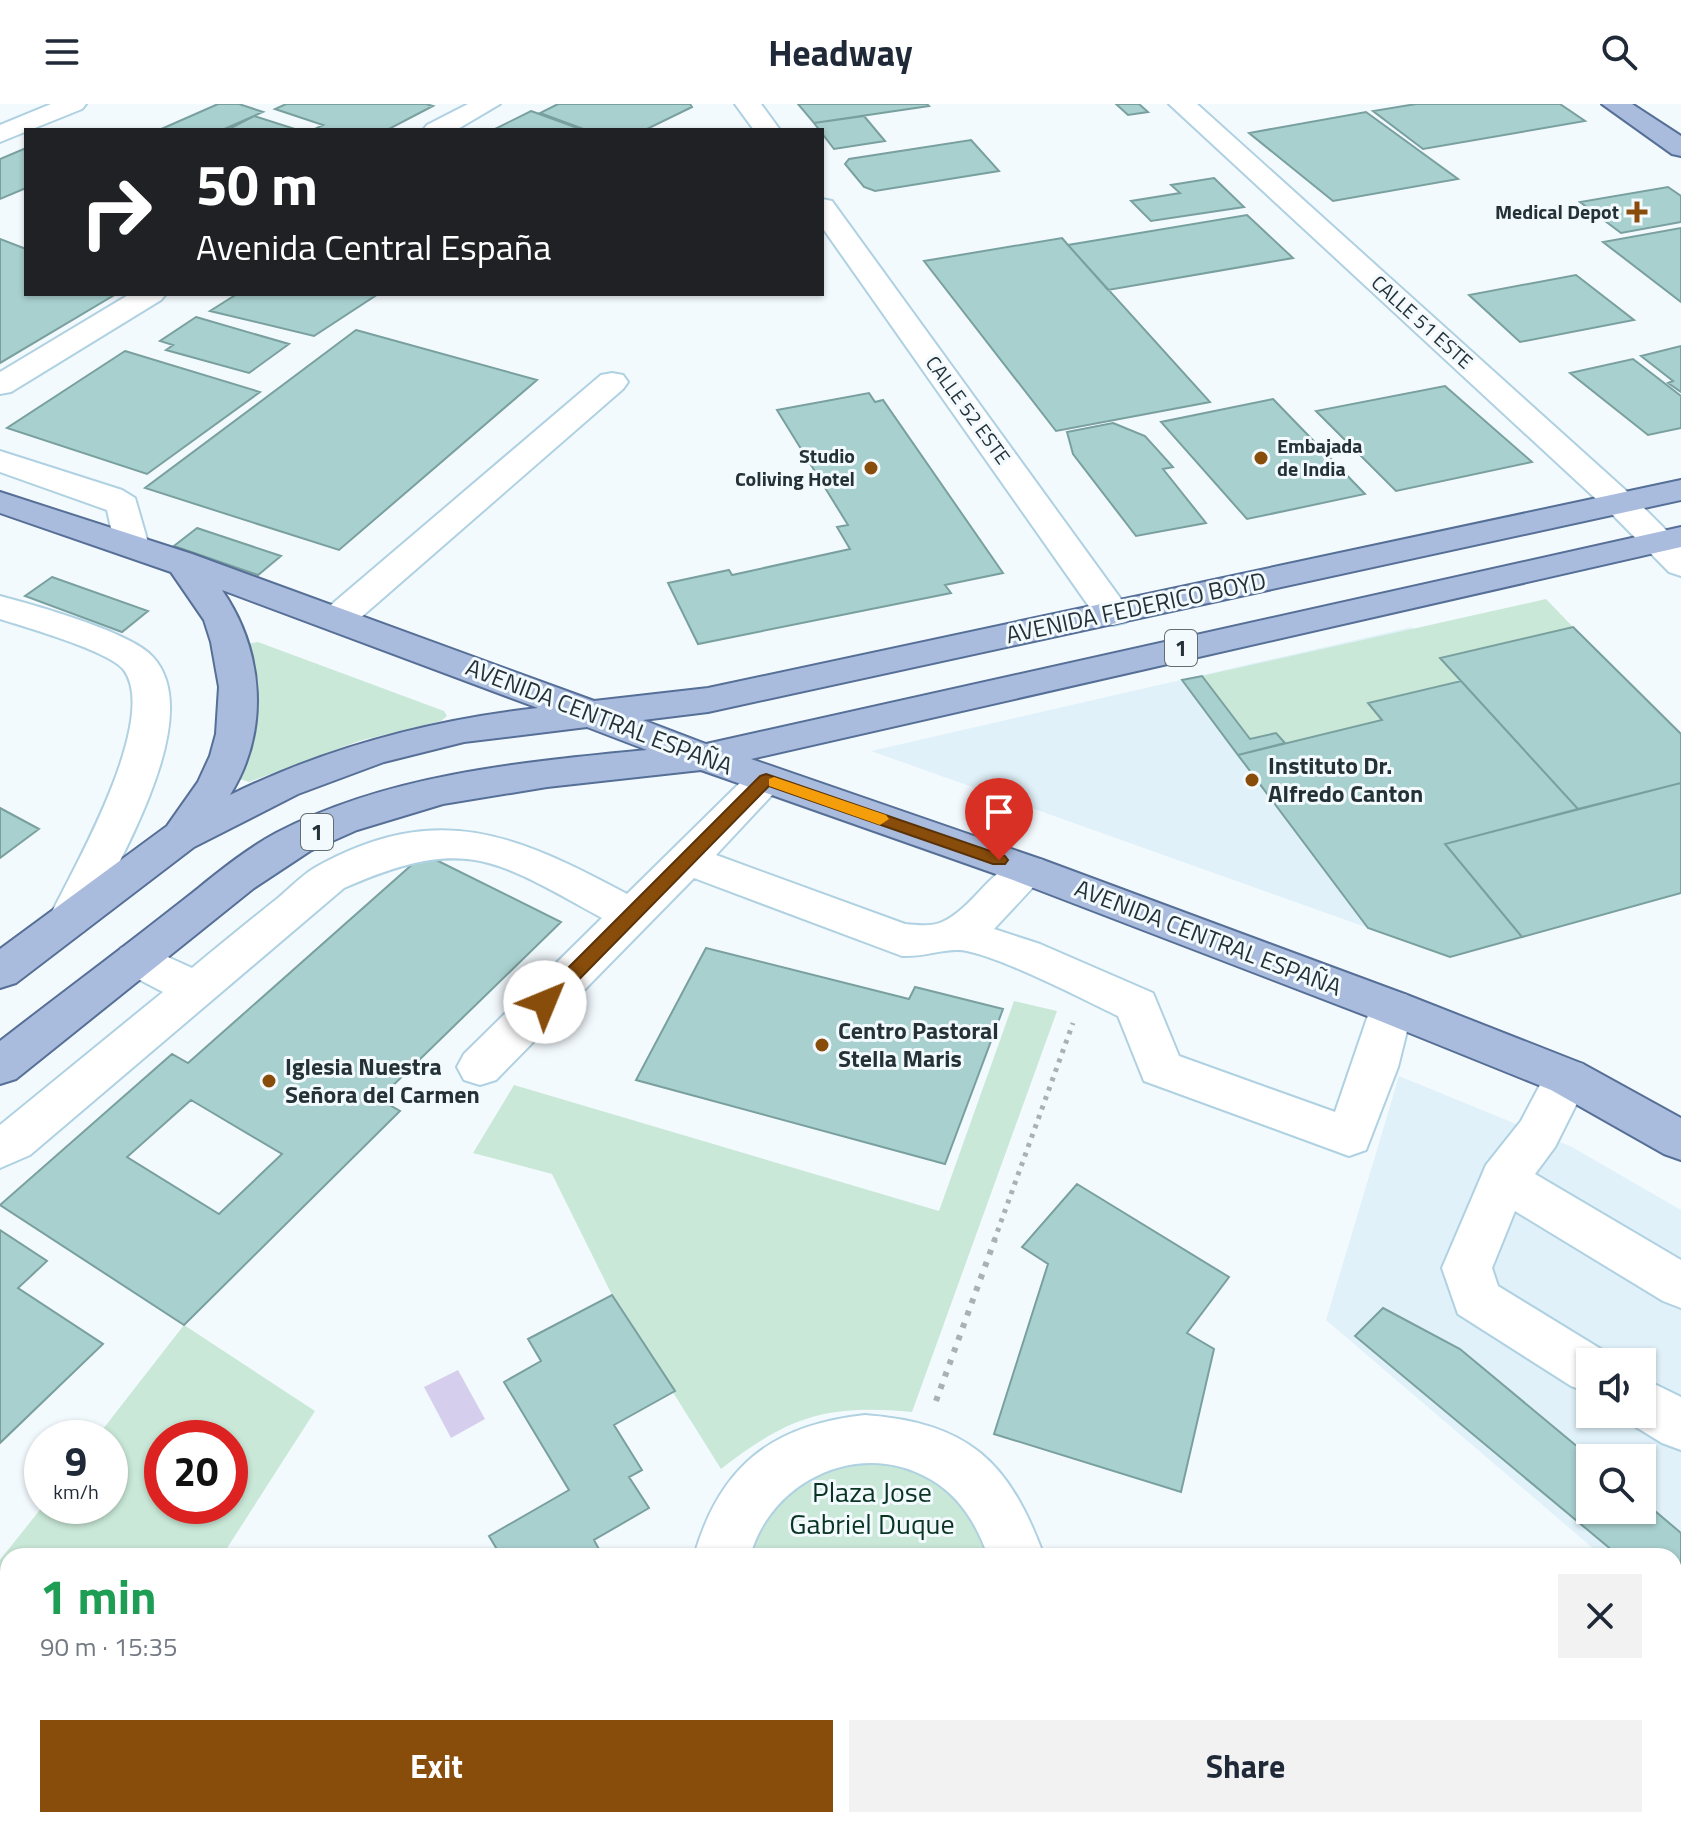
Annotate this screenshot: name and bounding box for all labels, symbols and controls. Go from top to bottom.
text: Headway [768,25,913,80]
icon: menu [40,30,84,74]
icon: search [1597,30,1641,74]
text: 50 m [196,142,318,227]
icon: right [64,160,168,264]
place label: Medical Depot [1495,196,1619,227]
marker: Medical Depot [1626,201,1648,223]
text: Avenida Central España [196,219,551,274]
street label: CALLE 51 ESTE [1365,267,1480,376]
street label: CALLE 52 ESTE [918,349,1018,470]
place label: Embajada de India [1277,430,1363,484]
place label: Studio Coliving Hotel [735,440,855,494]
marker: Embajada de India [1252,449,1270,467]
marker: Studio Coliving Hotel [862,459,880,477]
street label: AVENIDA FEDERICO BOYD [1002,562,1269,652]
road number: 1 [1165,630,1197,666]
street label: AVENIDA CENTRAL ESPAÑA [461,649,738,784]
place label: Instituto Dr. Alfredo Canton [1268,747,1423,811]
marker: Instituto Dr. Alfredo Canton [1243,771,1261,789]
pin [965,778,1033,860]
icon: arrive [977,790,1021,834]
road number: 1 [301,814,333,850]
street label: AVENIDA CENTRAL ESPAÑA [1070,870,1347,1005]
position arrow [503,960,587,1044]
place label: Centro Pastoral Stella Maris [838,1012,999,1076]
marker: Centro Pastoral Stella Maris [813,1036,831,1054]
place label: Iglesia Nuestra Señora del Carmen [285,1048,480,1112]
marker: Iglesia Nuestra Señora del Carmen [260,1072,278,1090]
map controls [1576,1348,1656,1524]
button: sound [1576,1348,1656,1428]
speed limit sign: 20 [144,1420,248,1524]
text: 9 [65,1431,87,1492]
button: search [1576,1444,1656,1524]
park label: Plaza Jose Gabriel Duque [789,1470,955,1545]
text: km/h [53,1476,99,1507]
text: 1 min [40,1560,157,1633]
button: close [1558,1574,1642,1658]
text: 90 m · 15:35 [40,1627,178,1666]
button: Exit [40,1720,833,1812]
button: Share [849,1720,1642,1812]

